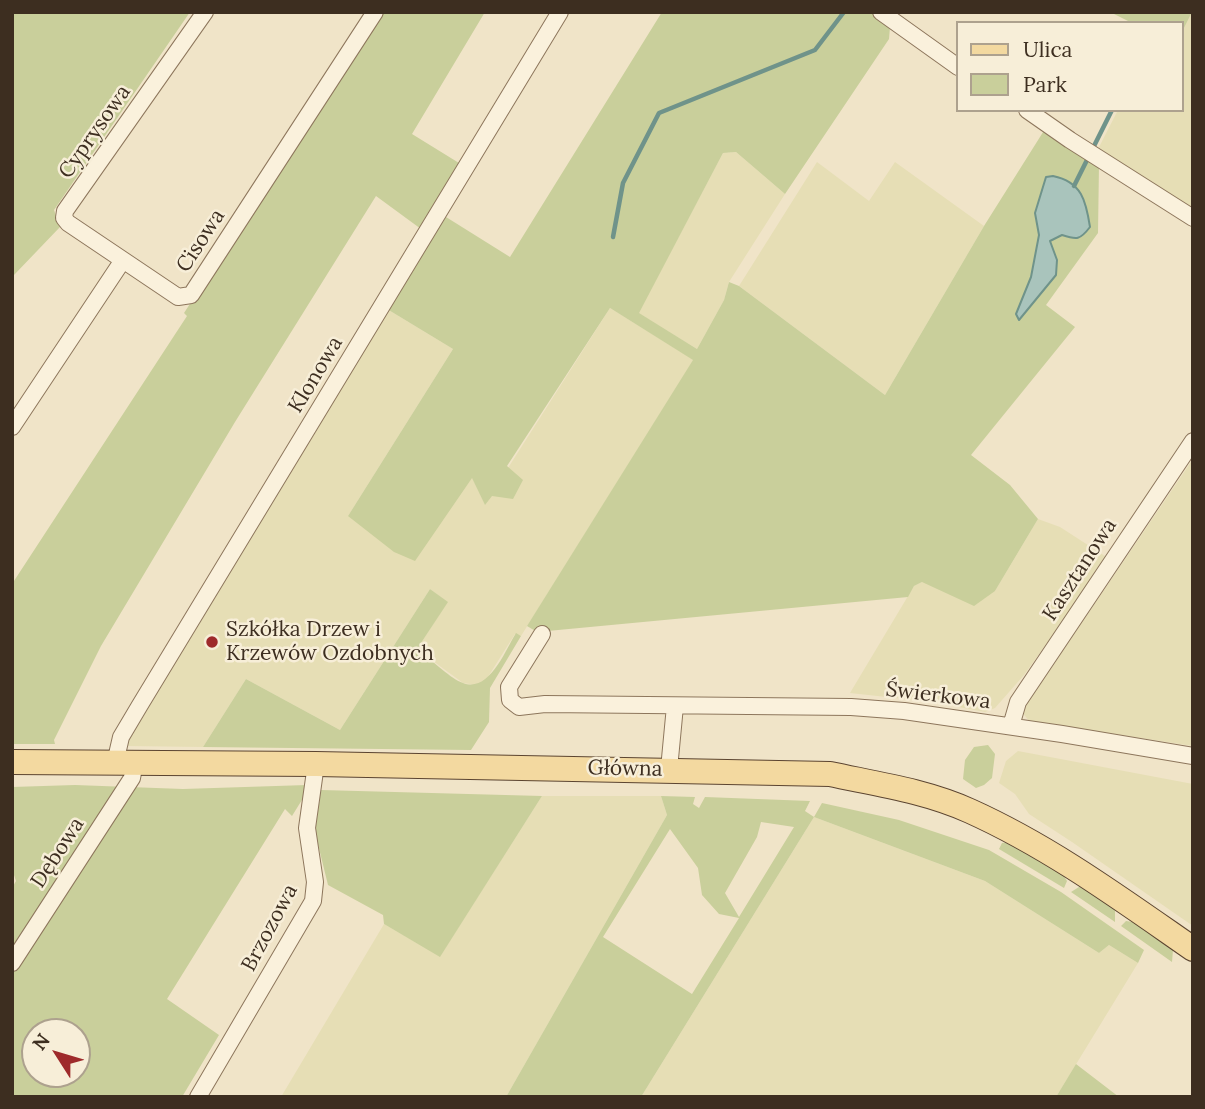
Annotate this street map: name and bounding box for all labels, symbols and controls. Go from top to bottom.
legend [956,21,1184,112]
text: Ulica [1023,36,1072,63]
text: Park [1023,71,1067,98]
street label: Cyprysowa [54,81,136,183]
street label: Cisowa [171,205,231,277]
street label: Klonowa [283,332,349,418]
street label: Kasztanowa [1038,514,1122,626]
place label: Szkółka Drzew i Krzewów Ozdobnych [226,617,434,667]
marker: Szkółka Drzew i Krzewów Ozdobnych [204,634,220,650]
street label: Świerkowa [884,677,992,715]
street label: Główna [587,756,663,782]
street label: Dębowa [26,813,90,893]
street label: Brzozowa [237,880,303,976]
north arrow [21,1018,91,1088]
text: N [27,1028,55,1055]

